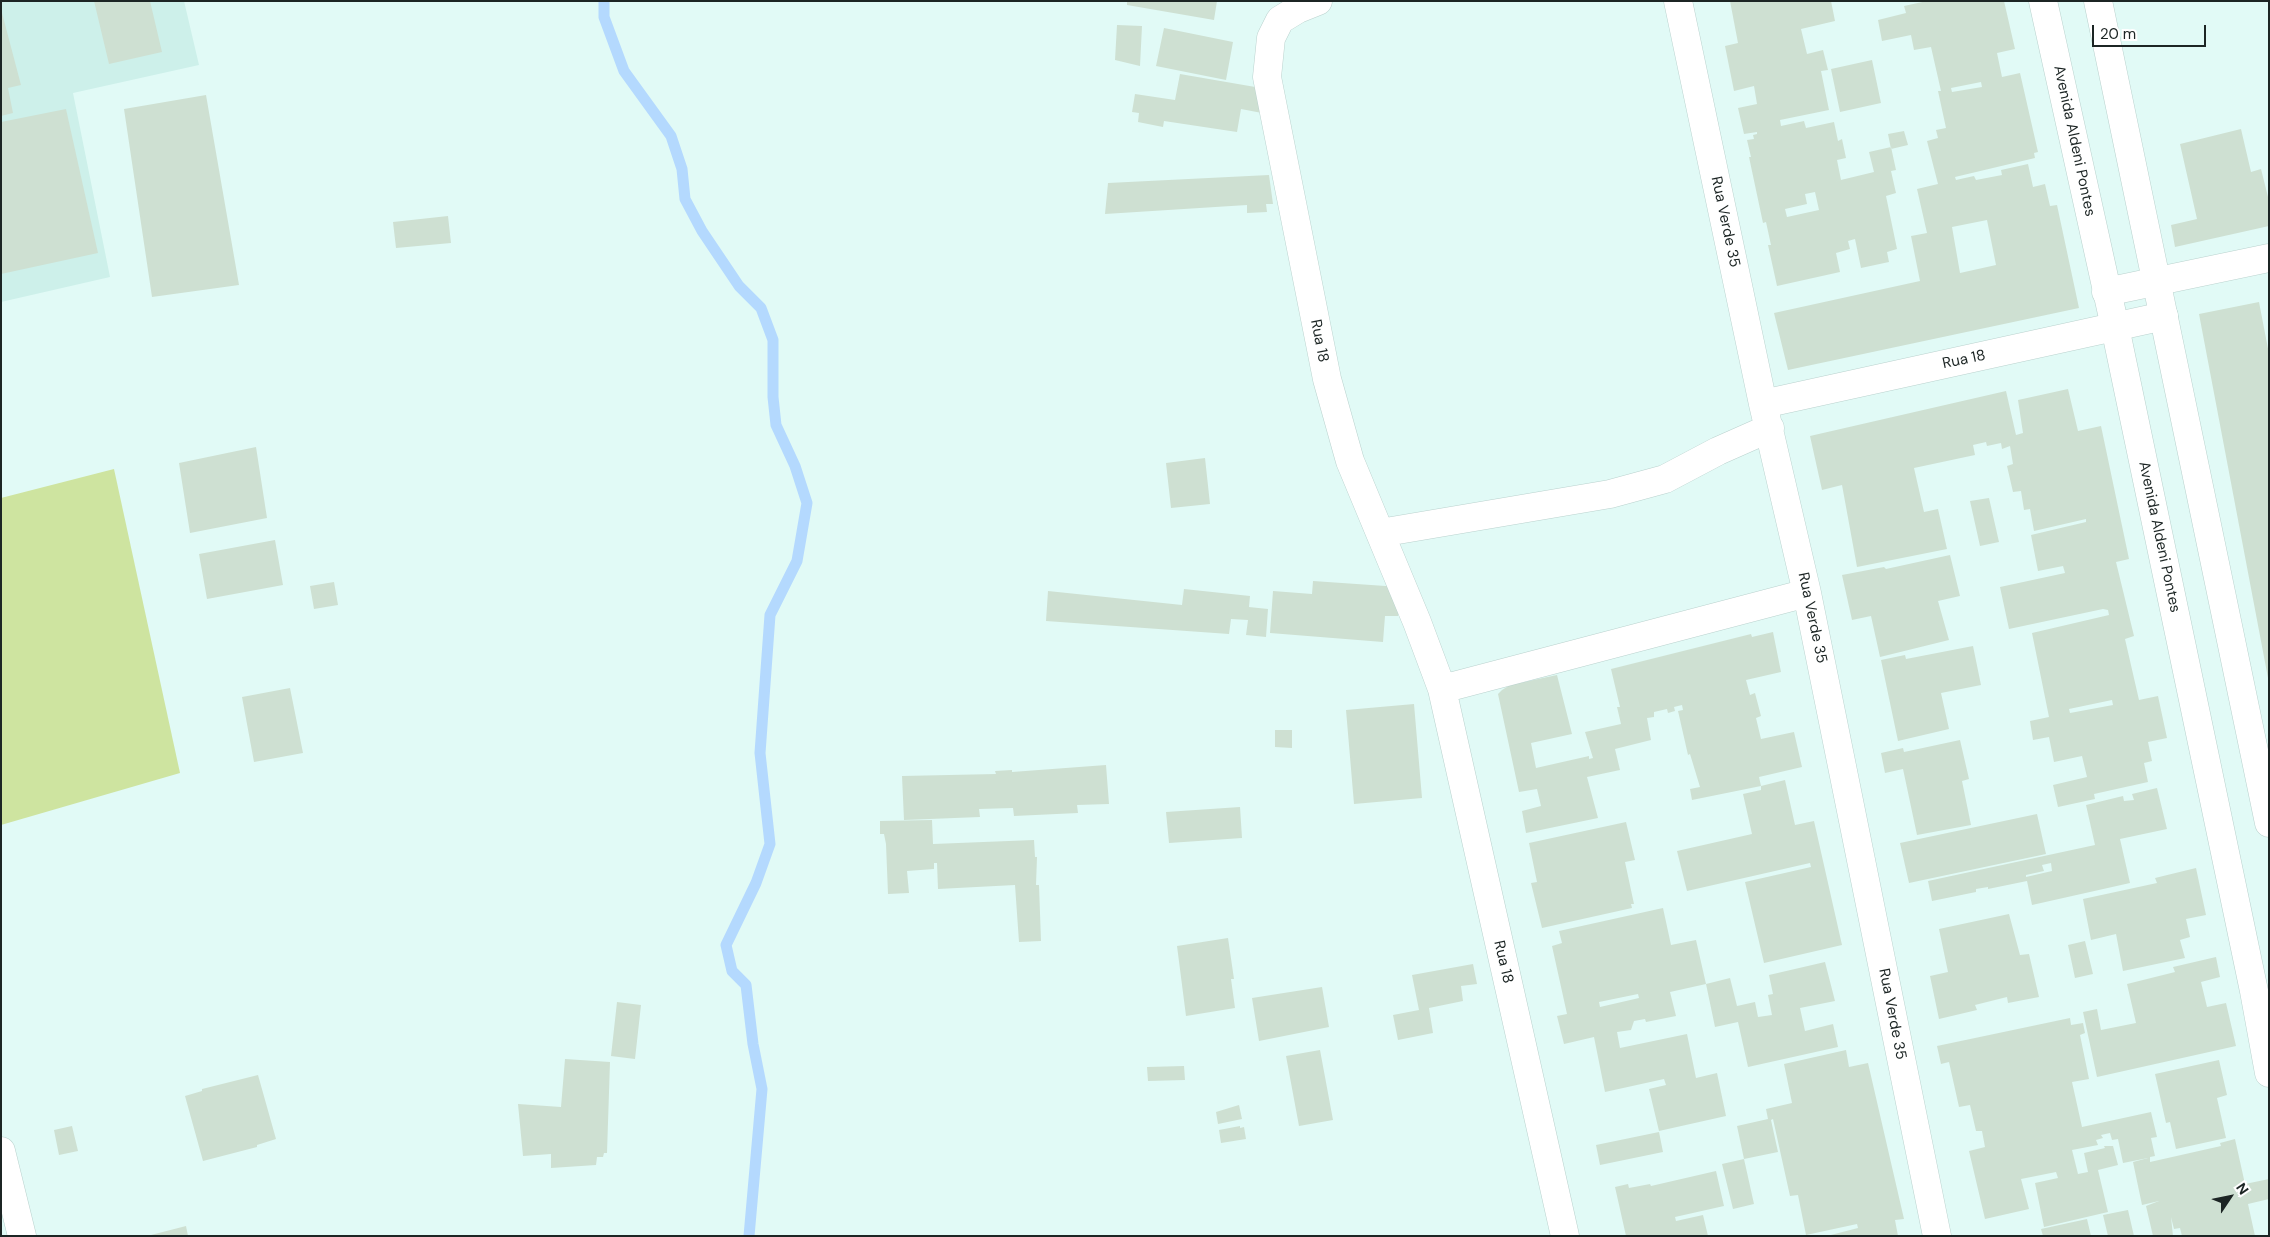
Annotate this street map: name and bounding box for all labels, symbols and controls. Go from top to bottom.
scale bar [2095,15,2209,47]
text: 20 m [2100,24,2136,44]
street label: Avenida Aldeni Pontes [2049,64,2099,218]
street label: Rua Verde 35 [1707,175,1743,269]
street label: Rua 18 [1306,318,1332,364]
street label: Rua 18 [1941,347,1987,373]
street label: Avenida Aldeni Pontes [2134,460,2184,614]
street label: Rua Verde 35 [1794,571,1830,665]
street label: Rua 18 [1489,939,1517,985]
street label: Rua Verde 35 [1874,967,1910,1061]
north arrow [2205,1172,2255,1222]
text: N [2232,1179,2253,1198]

